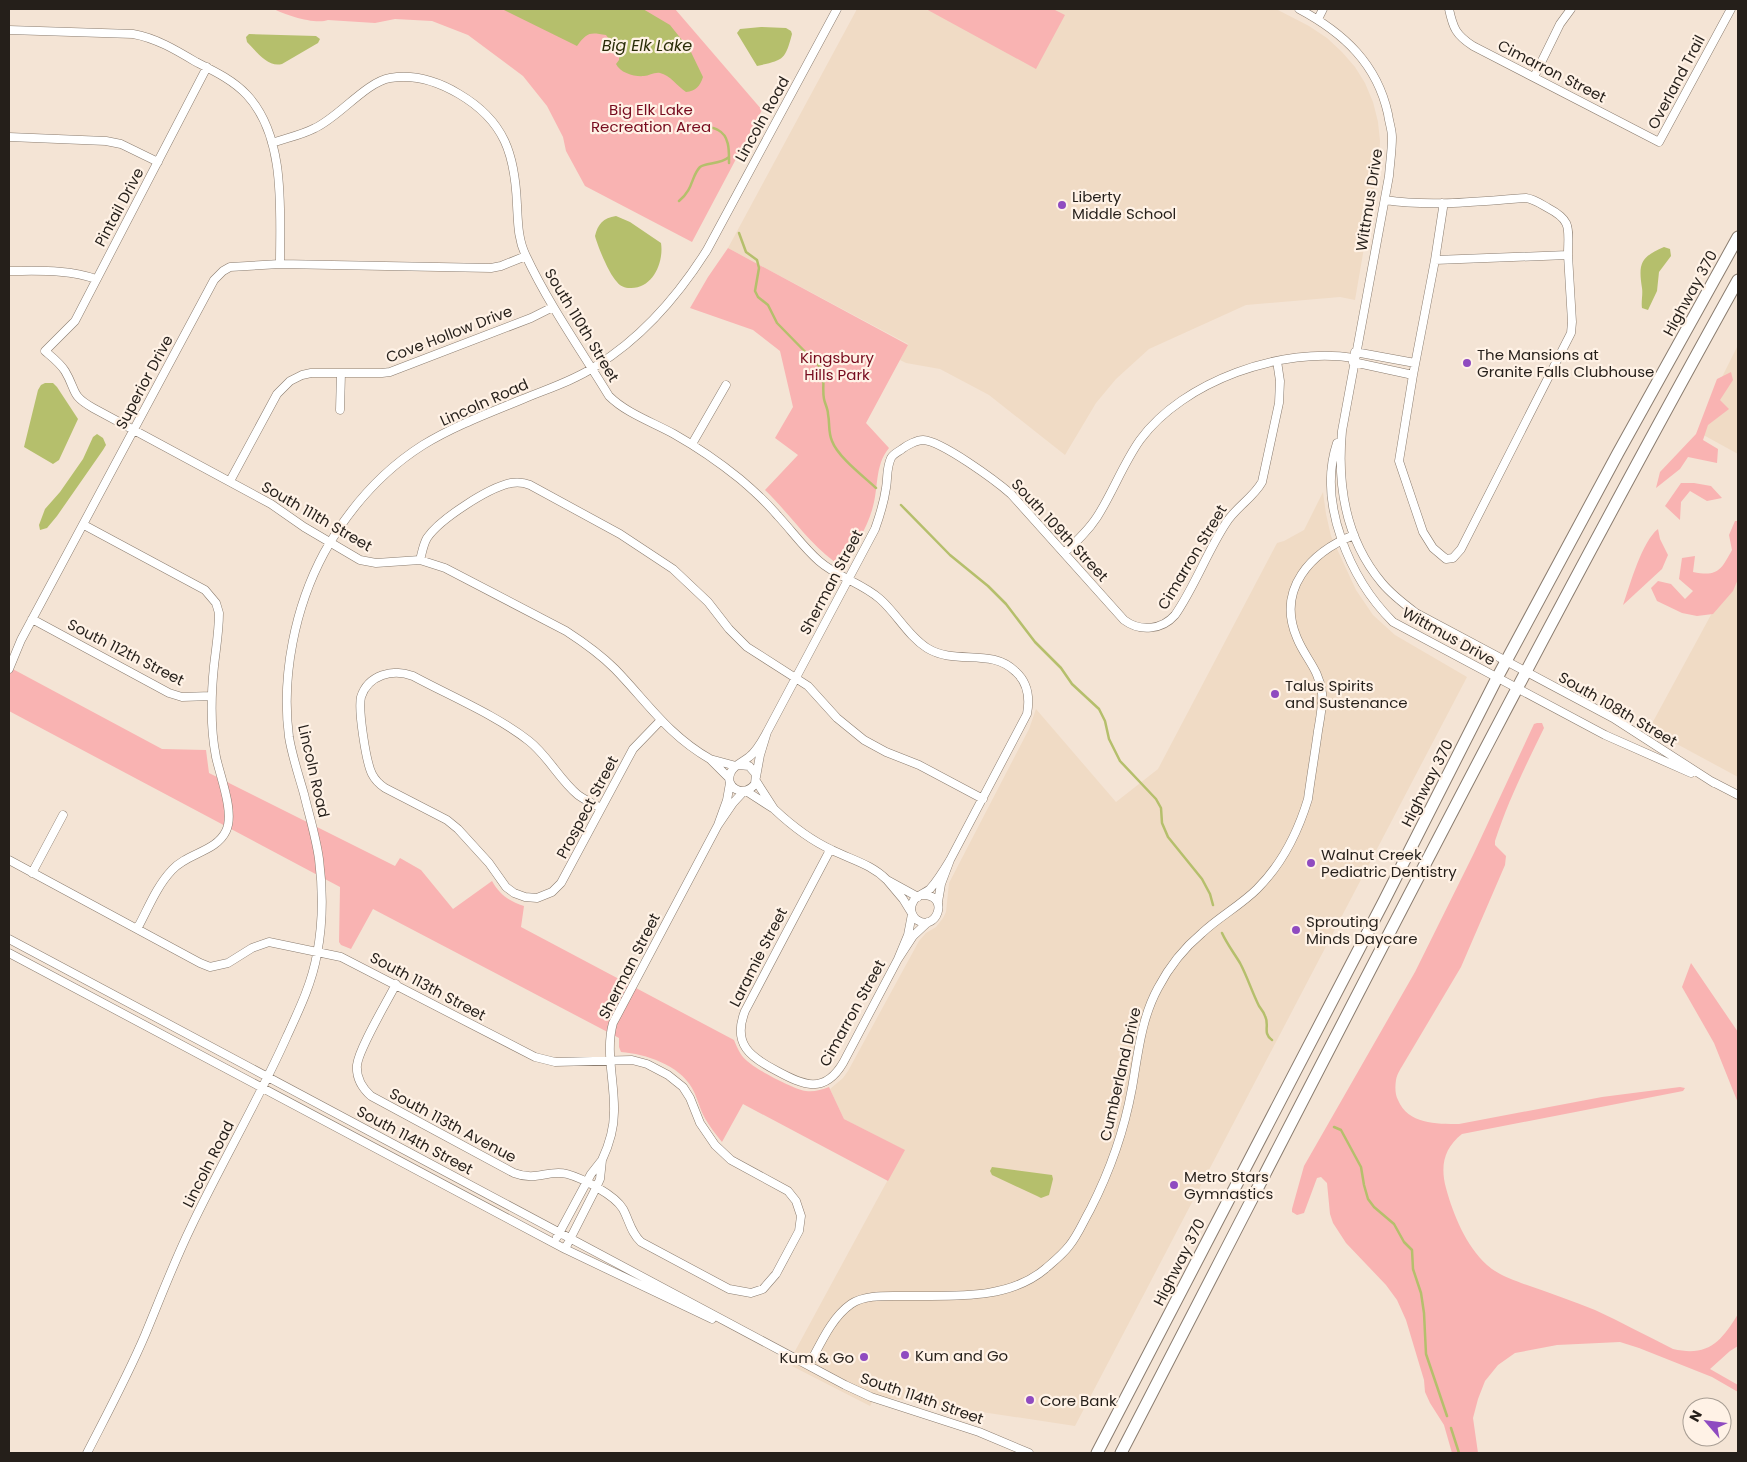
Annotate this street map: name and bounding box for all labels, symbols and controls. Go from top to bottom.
street label: Overland Trail [1642,31,1710,133]
water label: Big Elk Lake [602,34,692,57]
street label: Cimarron Street [1494,35,1610,107]
street label: Lincoln Road [730,72,794,166]
park label: Big Elk Lake Recreation Area [591,99,711,137]
street label: Wittmus Drive [1351,147,1387,253]
street label: Pintail Drive [89,164,149,250]
place label: Liberty Middle School [1072,186,1176,224]
marker: Liberty Middle School [1056,199,1068,211]
street label: Highway 370 [1658,246,1722,340]
street label: South 110th Street [540,264,624,386]
street label: Cove Hollow Drive [383,300,515,368]
street label: Superior Drive [110,331,178,433]
place label: The Mansions at Granite Falls Clubhouse [1477,344,1654,382]
park label: Kingsbury Hills Park [800,347,875,385]
marker: The Mansions at Granite Falls Clubhouse [1461,357,1473,369]
street label: Lincoln Road [436,373,532,431]
street label: South 109th Street [1007,474,1113,586]
street label: South 111th Street [258,476,376,556]
street label: Cimarron Street [1152,501,1232,613]
street label: Sherman Street [794,526,868,638]
street label: Wittmus Drive [1399,602,1499,670]
street label: South 112th Street [64,614,188,690]
street label: South 108th Street [1555,666,1681,752]
place label: Talus Spirits and Sustenance [1285,675,1408,713]
marker: Talus Spirits and Sustenance [1269,688,1281,700]
street label: Lincoln Road [293,722,335,820]
street label: Highway 370 [1396,736,1458,830]
street label: Prospect Street [551,752,623,862]
place label: Walnut Creek Pediatric Dentistry [1321,844,1457,882]
marker: Walnut Creek Pediatric Dentistry [1305,857,1317,869]
street label: Laramie Street [724,904,792,1010]
street label: Sherman Street [593,909,665,1023]
place label: Sprouting Minds Daycare [1306,911,1418,949]
marker: Sprouting Minds Daycare [1290,924,1302,936]
street label: South 113th Street [366,947,490,1025]
street label: Cimarron Street [814,956,890,1070]
street label: Cumberland Drive [1094,1005,1146,1143]
street label: South 113th Avenue [386,1083,520,1167]
street label: South 114th Street [353,1100,477,1180]
street label: Lincoln Road [177,1117,239,1211]
place label: Metro Stars Gymnastics [1184,1166,1273,1204]
marker: Metro Stars Gymnastics [1168,1179,1180,1191]
street label: Highway 370 [1148,1215,1210,1309]
place label: Kum and Go [915,1345,1008,1366]
place label: Kum & Go [780,1347,854,1368]
marker: Kum and Go [899,1349,911,1361]
marker: Kum & Go [858,1351,870,1363]
street label: South 114th Street [858,1367,986,1429]
place label: Core Bank [1040,1390,1117,1411]
marker: Core Bank [1024,1394,1036,1406]
north arrow [1682,1397,1732,1447]
text: N [1684,1407,1707,1425]

